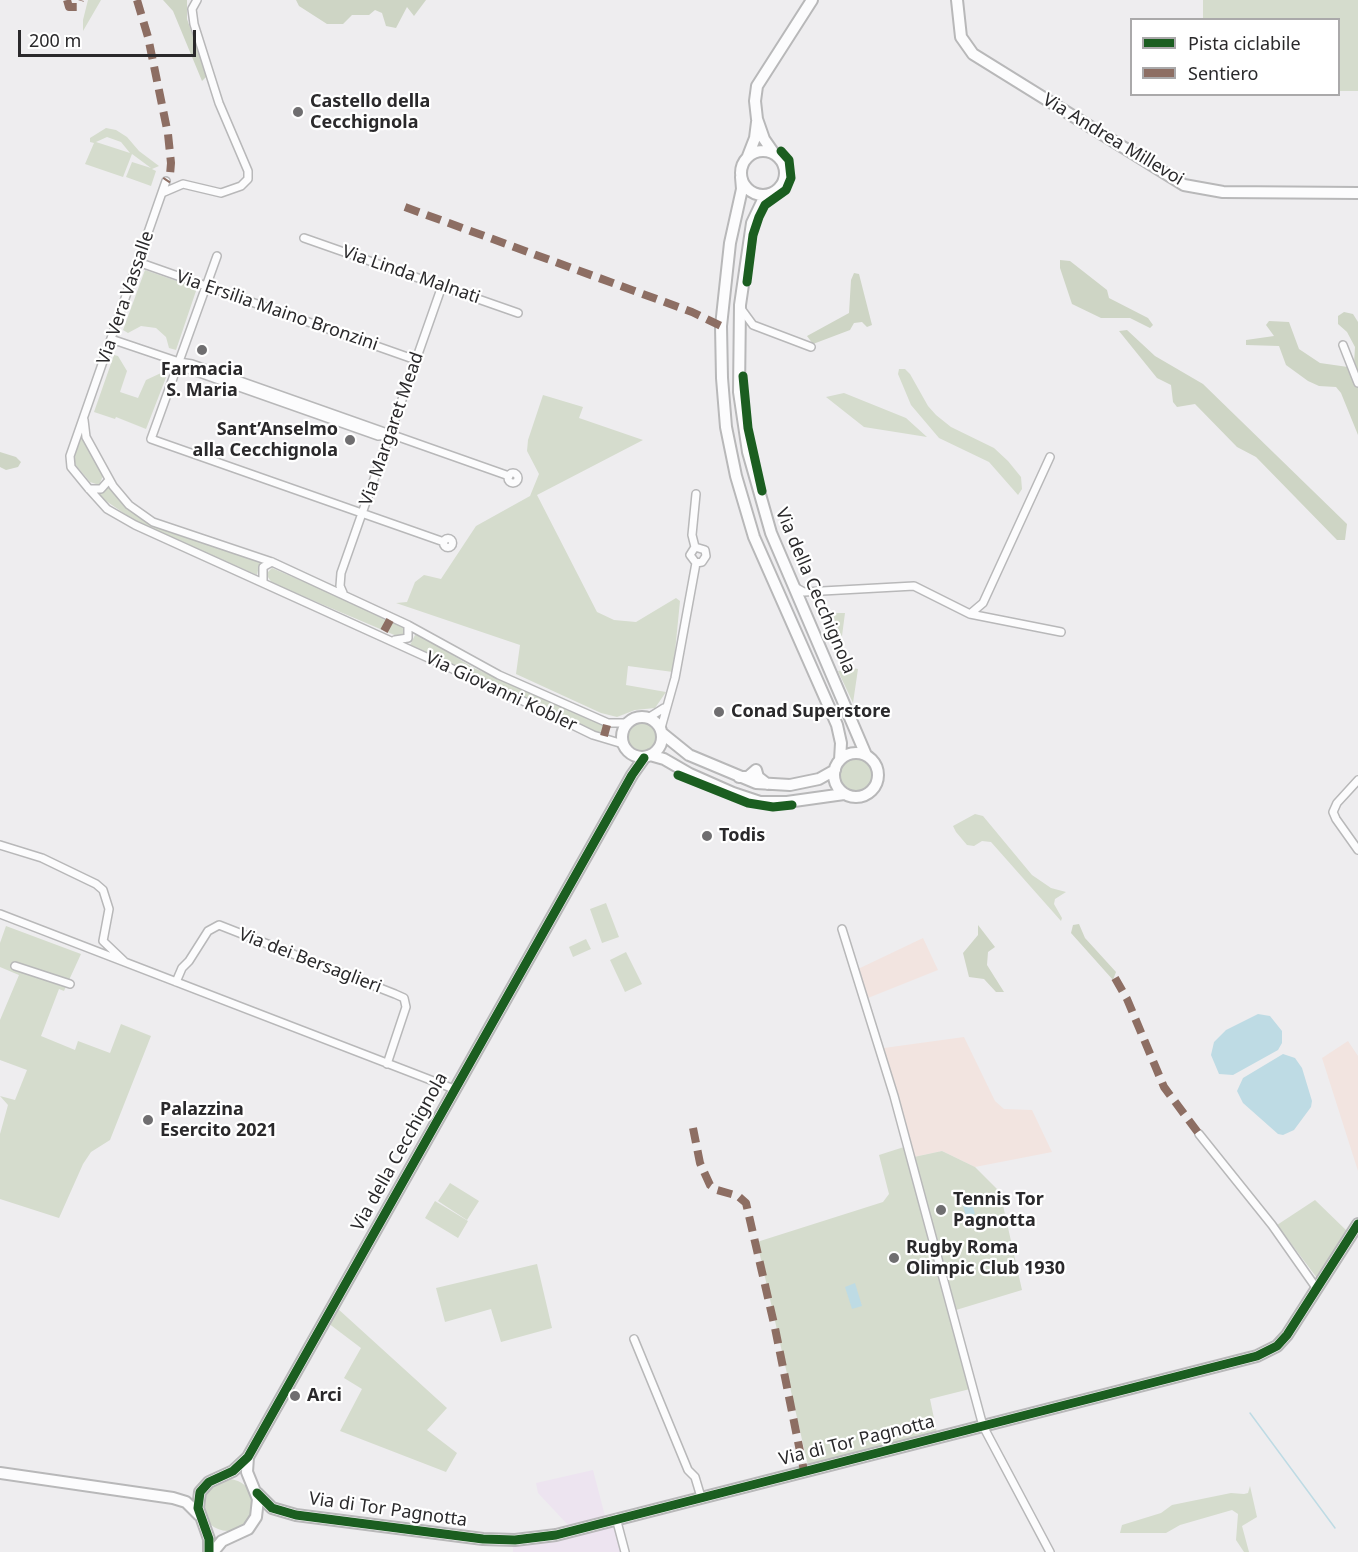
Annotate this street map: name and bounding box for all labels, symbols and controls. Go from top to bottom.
scale bar [21,18,200,56]
legend [1130,18,1340,96]
text: 200 m [29,28,81,52]
text: Pista ciclabile [1188,31,1301,55]
text: Sentiero [1188,61,1258,85]
street label: Via Andrea Millevoi [1039,89,1187,191]
place label: Castello della Cecchignola [310,91,430,134]
marker: Castello della Cecchignola [291,105,305,119]
street label: Via Vera Vassalle [93,228,159,368]
street label: Via Linda Malnati [339,241,483,309]
street label: Via Ersilia Maino Bronzini [173,266,381,356]
marker: Farmacia S. Maria [195,343,209,357]
street label: Via Margaret Mead [356,349,428,509]
place label: Farmacia S. Maria [161,359,243,401]
place label: Sant’Anselmo alla Cecchignola [193,419,338,462]
marker: Sant’Anselmo alla Cecchignola [343,433,357,447]
street label: Via della Cecchignola [770,505,860,677]
street label: Via Giovanni Kobler [422,647,580,737]
place label: Conad Superstore [731,701,891,723]
marker: Conad Superstore [712,705,726,719]
place label: Todis [719,825,765,847]
marker: Todis [700,829,714,843]
street label: Via dei Bersaglieri [235,924,385,998]
street label: Via della Cecchignola [347,1069,453,1235]
place label: Palazzina Esercito 2021 [160,1099,277,1142]
marker: Palazzina Esercito 2021 [141,1113,155,1127]
place label: Tennis Tor Pagnotta [953,1189,1044,1232]
marker: Tennis Tor Pagnotta [934,1203,948,1217]
place label: Rugby Roma Olimpic Club 1930 [906,1237,1065,1280]
marker: Rugby Roma Olimpic Club 1930 [887,1251,901,1265]
place label: Arci [307,1385,342,1407]
marker: Arci [288,1389,302,1403]
street label: Via di Tor Pagnotta [777,1411,937,1471]
street label: Via di Tor Pagnotta [308,1488,468,1532]

